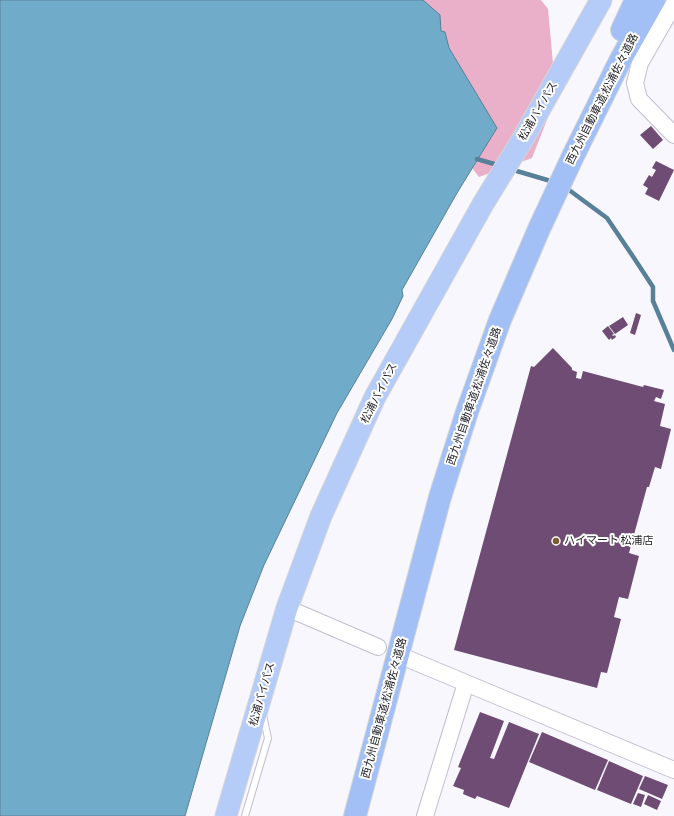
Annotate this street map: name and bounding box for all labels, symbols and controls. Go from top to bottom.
street label: 西九州自動車道;松浦佐々道路 [563,31,641,167]
street label: 松浦バイパス [516,79,560,143]
street label: 西九州自動車道;松浦佐々道路 [444,325,504,467]
street label: 松浦バイパス [358,361,400,425]
place label: ハイマート 松浦店 [564,534,654,548]
marker: ハイマート 松浦店 [551,536,561,546]
street label: 西九州自動車道;松浦佐々道路 [359,636,409,780]
street label: 松浦バイパス [247,660,277,728]

